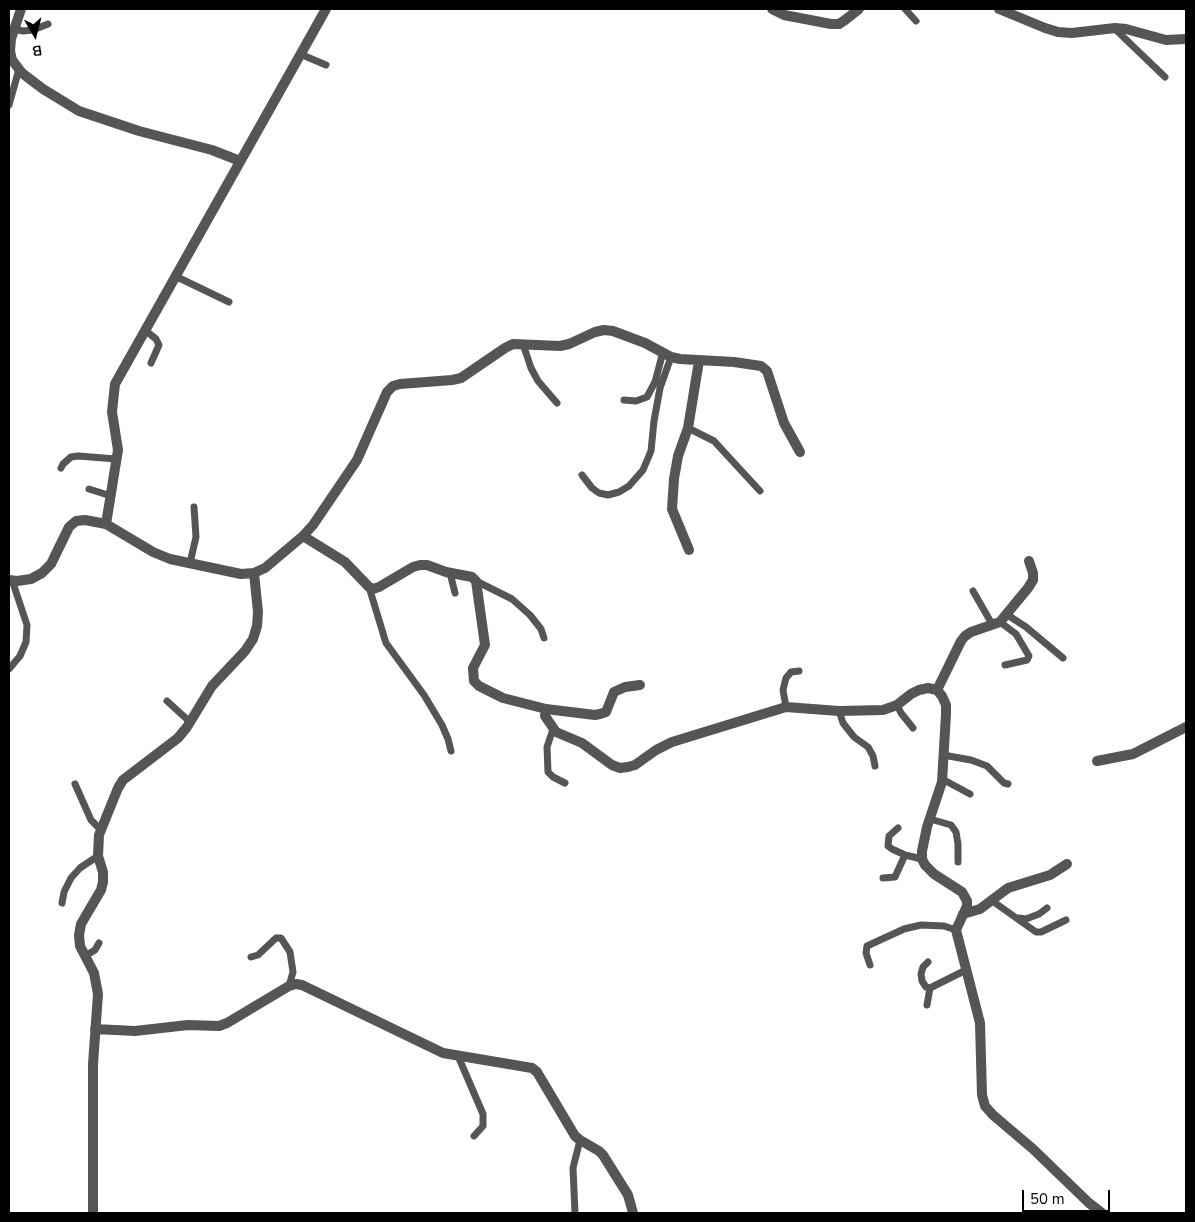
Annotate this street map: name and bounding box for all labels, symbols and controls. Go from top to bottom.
north arrow [10,10,60,60]
text: B [31,40,43,60]
scale bar [1025,1180,1112,1212]
text: 50 m [1030,1189,1065,1209]

